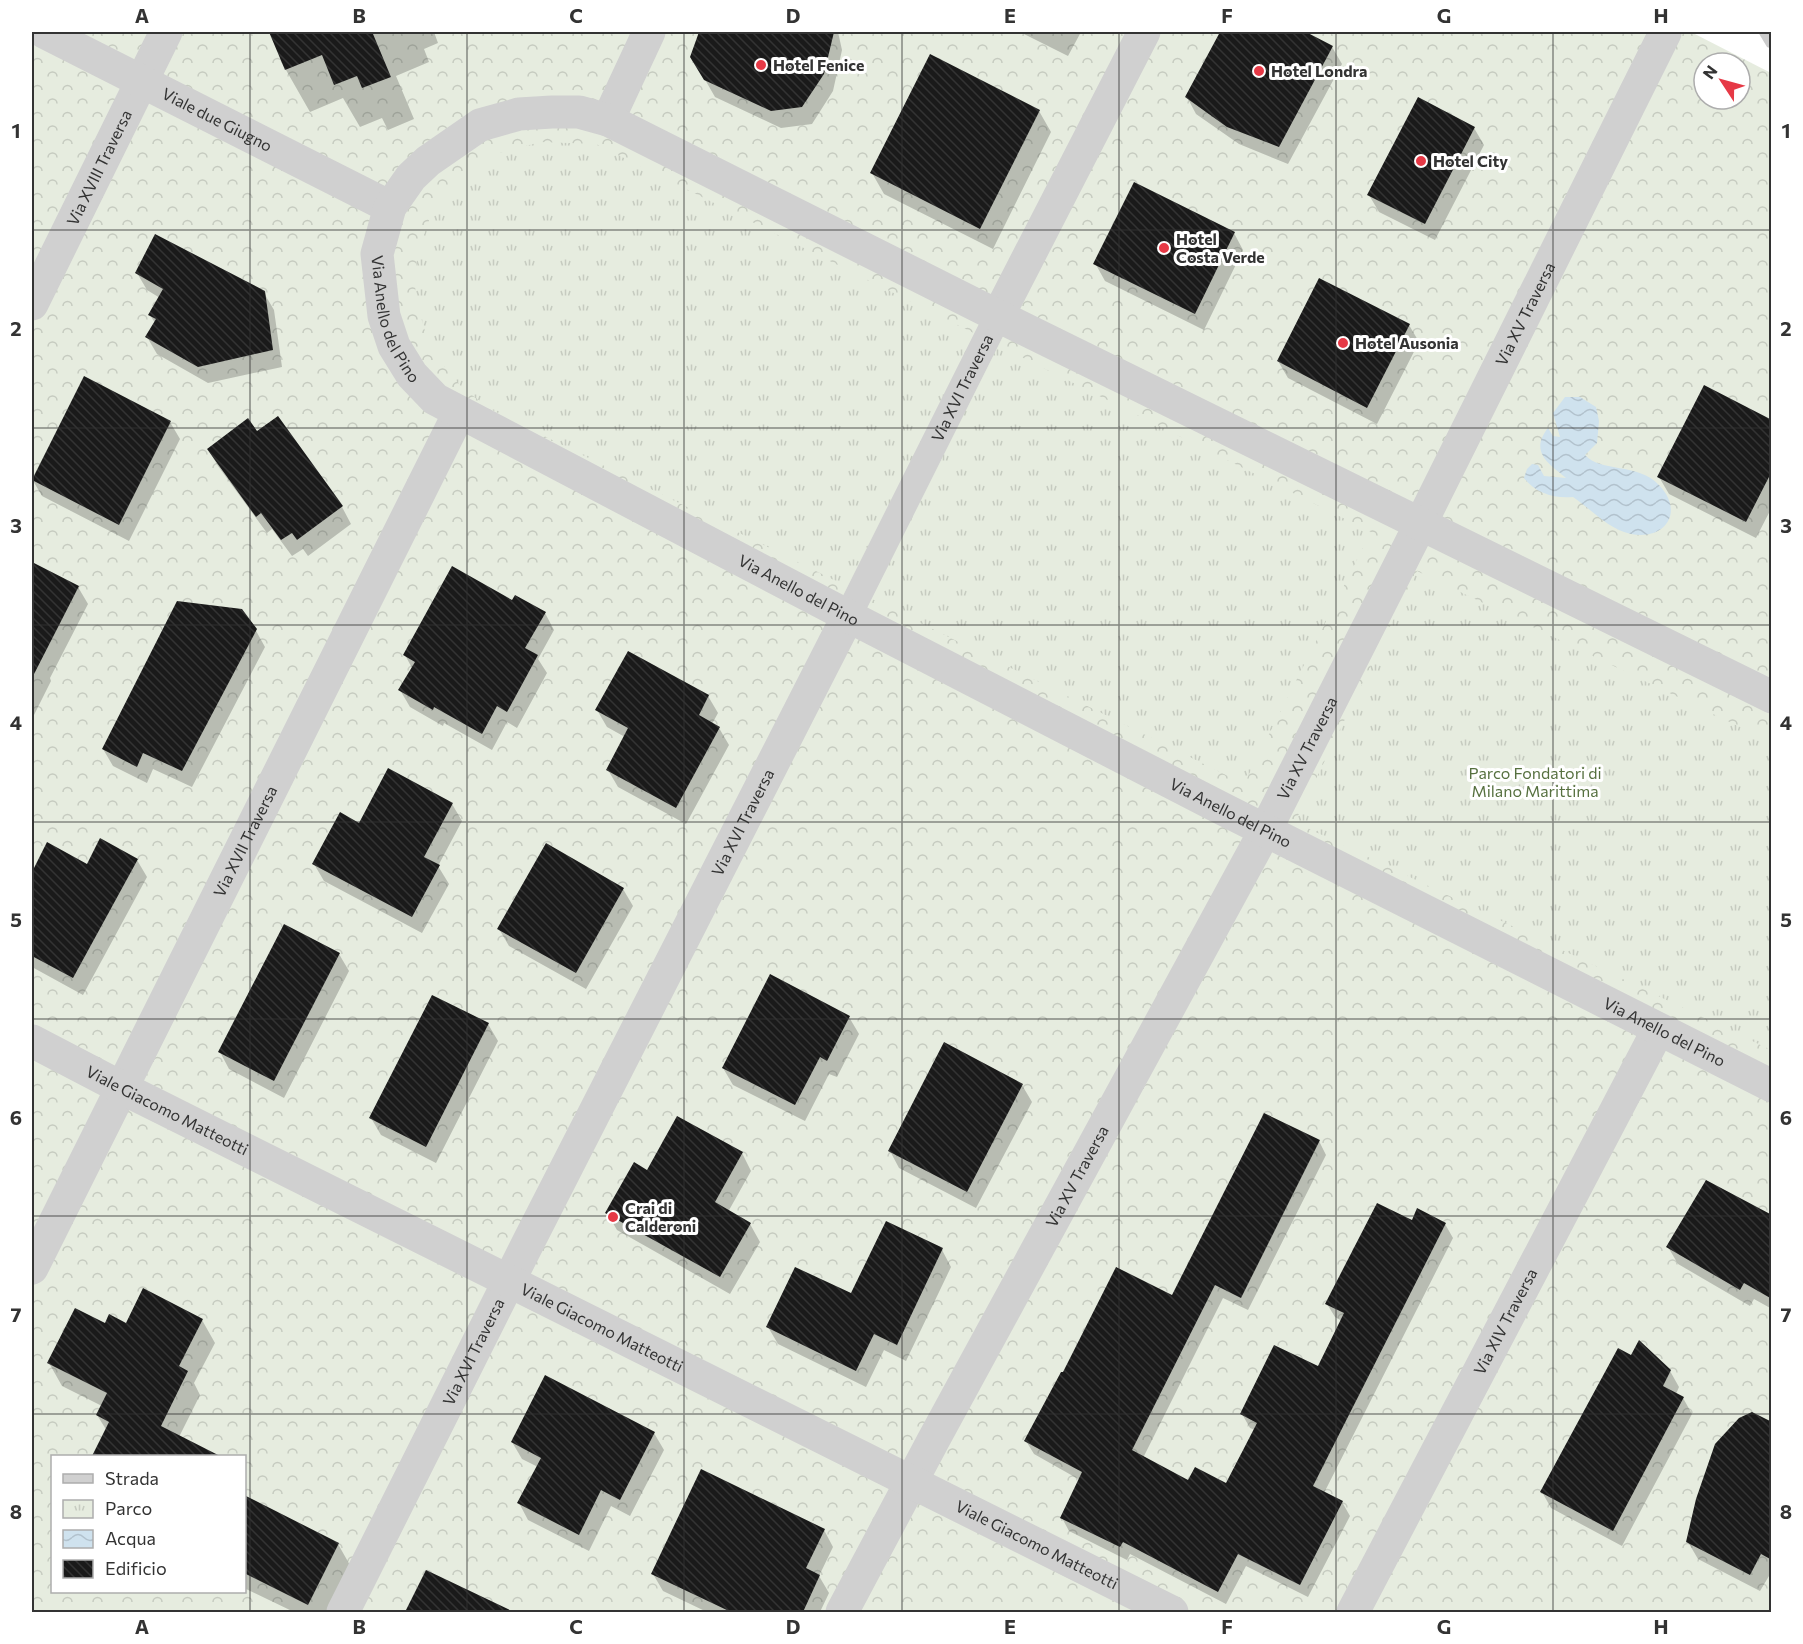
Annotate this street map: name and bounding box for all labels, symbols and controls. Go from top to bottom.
text: A [135,3,149,27]
text: B [352,3,366,27]
text: C [569,3,583,27]
text: D [786,3,800,27]
text: E [1004,3,1016,27]
text: F [1221,3,1233,27]
text: G [1437,3,1451,27]
text: H [1654,3,1669,27]
north arrow [1692,51,1752,111]
place label: Hotel Fenice [773,55,864,74]
marker: Hotel Fenice [754,58,768,72]
place label: Hotel Londra [1271,61,1367,80]
text: N [1698,61,1721,82]
marker: Hotel Londra [1252,64,1266,78]
street label: Viale due Giugno [159,83,276,155]
street label: Via XVIII Traversa [62,107,135,228]
text: 1 [11,118,21,142]
text: 1 [1781,118,1791,142]
place label: Hotel City [1433,151,1508,170]
marker: Hotel City [1414,154,1428,168]
place label: Hotel Costa Verde [1176,229,1265,266]
marker: Hotel Costa Verde [1157,241,1171,255]
street label: Via Anello del Pino [368,254,424,386]
street label: Via XV Traversa [1491,259,1558,369]
text: 2 [10,316,22,340]
text: 2 [1780,316,1792,340]
street label: Via XVI Traversa [927,331,996,444]
place label: Hotel Ausonia [1355,333,1459,352]
marker: Hotel Ausonia [1336,336,1350,350]
text: 3 [10,513,22,537]
text: 3 [1780,513,1792,537]
street label: Via Anello del Pino [735,550,862,629]
street label: Via XV Traversa [1272,693,1340,803]
text: 4 [10,710,22,734]
text: 4 [1780,710,1792,734]
park label: Parco Fondatori di Milano Marittima [1468,763,1602,800]
street label: Via XVI Traversa [707,766,777,879]
street label: Via Anello del Pino [1167,773,1295,851]
street label: Via XVII Traversa [209,782,280,900]
text: 5 [10,907,22,931]
text: 5 [1780,907,1792,931]
street label: Via Anello del Pino [1601,993,1729,1070]
street label: Viale Giacomo Matteotti [83,1061,252,1159]
text: 6 [10,1105,22,1129]
text: 6 [1780,1105,1792,1129]
street label: Via XV Traversa [1041,1122,1112,1230]
place label: Crai di Calderoni [625,1198,696,1235]
marker: Crai di Calderoni [606,1210,620,1224]
street label: Via XIV Traversa [1469,1265,1540,1378]
street label: Viale Giacomo Matteotti [518,1279,687,1376]
street label: Via XVI Traversa [438,1295,508,1408]
text: 7 [11,1302,22,1326]
text: 7 [1781,1302,1792,1326]
legend [51,1455,246,1593]
text: Strada [105,1467,159,1489]
street label: Viale Giacomo Matteotti [953,1496,1121,1593]
text: Parco [105,1497,152,1519]
text: 8 [10,1499,22,1523]
text: 8 [1780,1499,1792,1523]
text: Acqua [105,1527,156,1549]
text: Edificio [105,1557,167,1579]
text: A [135,1614,149,1638]
text: B [352,1614,366,1638]
text: C [569,1614,583,1638]
text: D [786,1614,800,1638]
text: E [1004,1614,1016,1638]
text: F [1221,1614,1233,1638]
text: G [1437,1614,1451,1638]
text: H [1654,1614,1669,1638]

